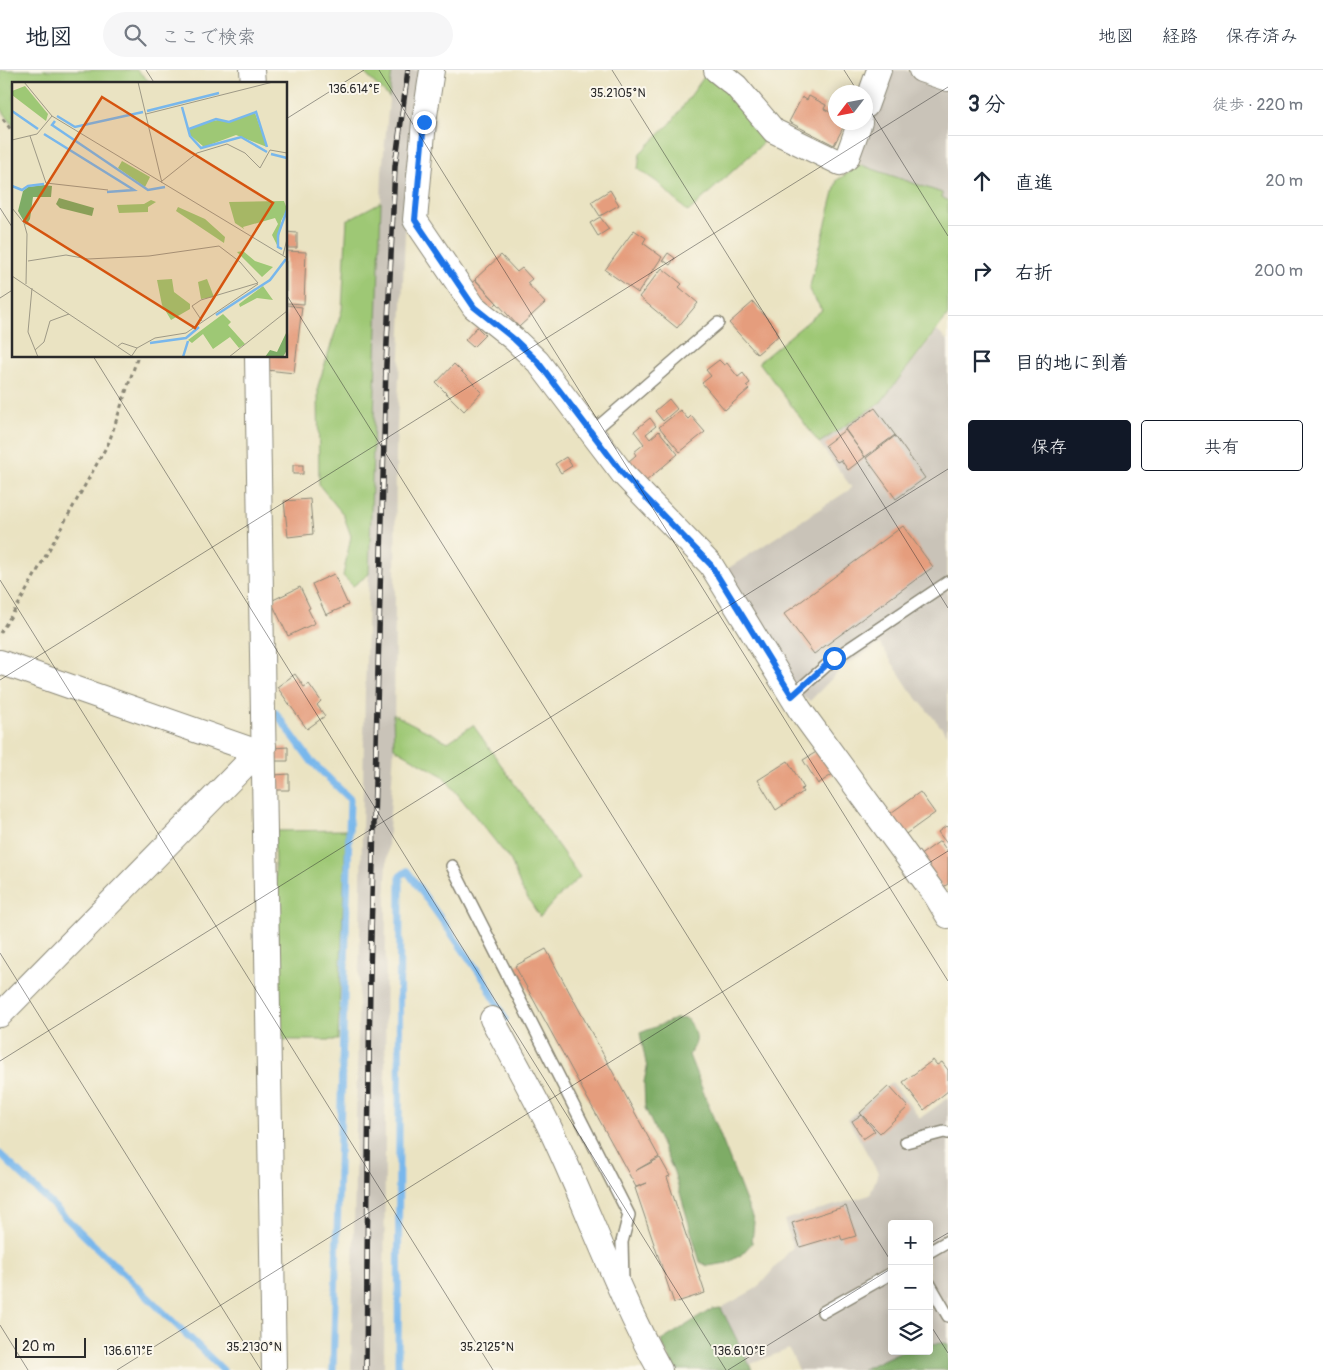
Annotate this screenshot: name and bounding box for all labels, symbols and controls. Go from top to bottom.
search box [103,12,453,57]
icon: search [121,21,149,49]
text: 地図 [25,23,73,52]
text: ここで検索 [161,25,256,49]
text: 地図 [1098,25,1134,48]
text: 経路 [1162,25,1198,48]
text: 保存済み [1226,25,1298,48]
inset map [12,82,288,358]
text: 136.614°E [328,82,380,97]
north arrow [828,85,873,130]
text: 35.2105°N [590,86,646,101]
text: 3 分 [968,91,1005,118]
text: 徒歩 · 220 m [1212,95,1303,115]
route end [413,111,436,134]
icon: ahead [968,167,996,195]
text: 直進 [1015,171,1053,195]
text: 20 m [1265,171,1303,191]
icon: right [968,257,996,285]
text: 右折 [1015,261,1053,285]
text: 200 m [1255,261,1303,281]
icon: arrive [968,347,996,375]
text: 目的地に到着 [1015,351,1129,375]
button: 保存 [968,420,1131,471]
button: 共有 [1141,420,1303,471]
route start [823,647,846,670]
map controls [888,1220,933,1355]
button: + [888,1220,933,1265]
button: − [888,1265,933,1310]
button: layers [888,1310,933,1355]
scale bar [15,1335,86,1358]
text: 20 m [22,1338,55,1355]
text: 35.2130°N [226,1340,282,1355]
text: 35.2125°N [460,1340,514,1355]
text: 136.611°E [104,1344,152,1359]
text: 136.610°E [713,1344,765,1359]

